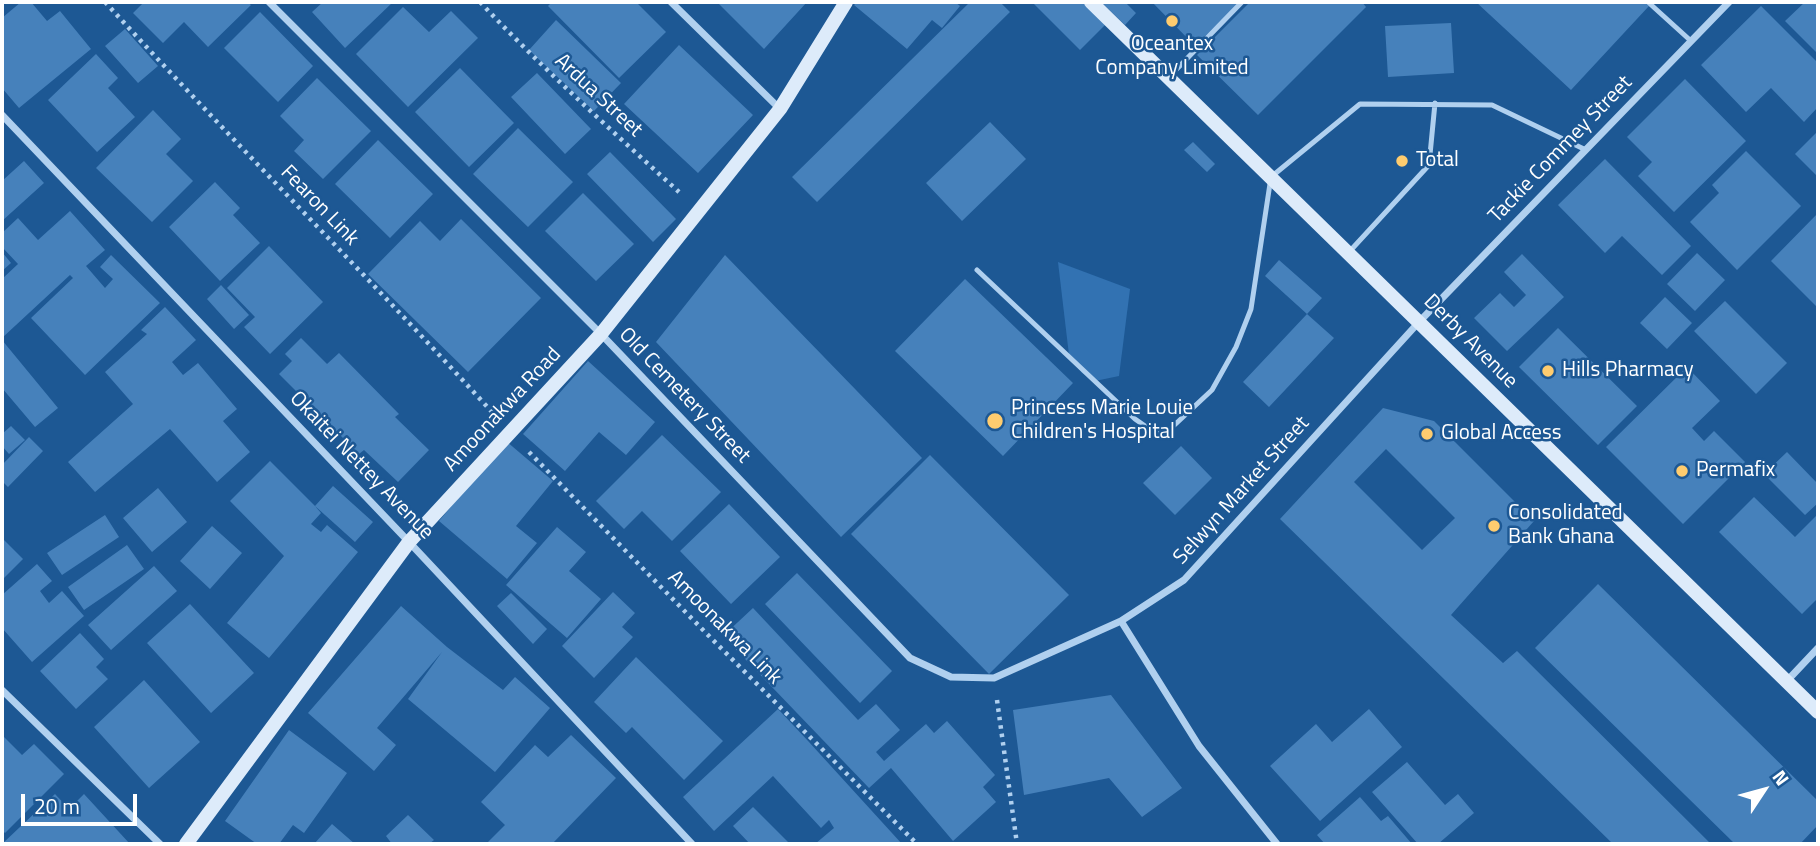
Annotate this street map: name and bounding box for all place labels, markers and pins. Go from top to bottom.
marker: Oceantex Company Limited [1164,13,1180,29]
place label: Oceantex Company Limited [1095,32,1249,82]
place label: Total [1416,148,1459,174]
marker: Total [1394,153,1410,169]
place label: Hills Pharmacy [1562,358,1694,384]
marker: Hills Pharmacy [1540,363,1556,379]
place label: Princess Marie Louie Children's Hospital [1011,396,1193,446]
marker: Princess Marie Louie Children's Hospital [985,411,1005,431]
place label: Global Access [1441,421,1561,447]
marker: Global Access [1419,426,1435,442]
place label: Permafix [1696,458,1775,484]
marker: Permafix [1674,463,1690,479]
place label: Consolidated Bank Ghana [1508,501,1623,551]
marker: Consolidated Bank Ghana [1486,518,1502,534]

